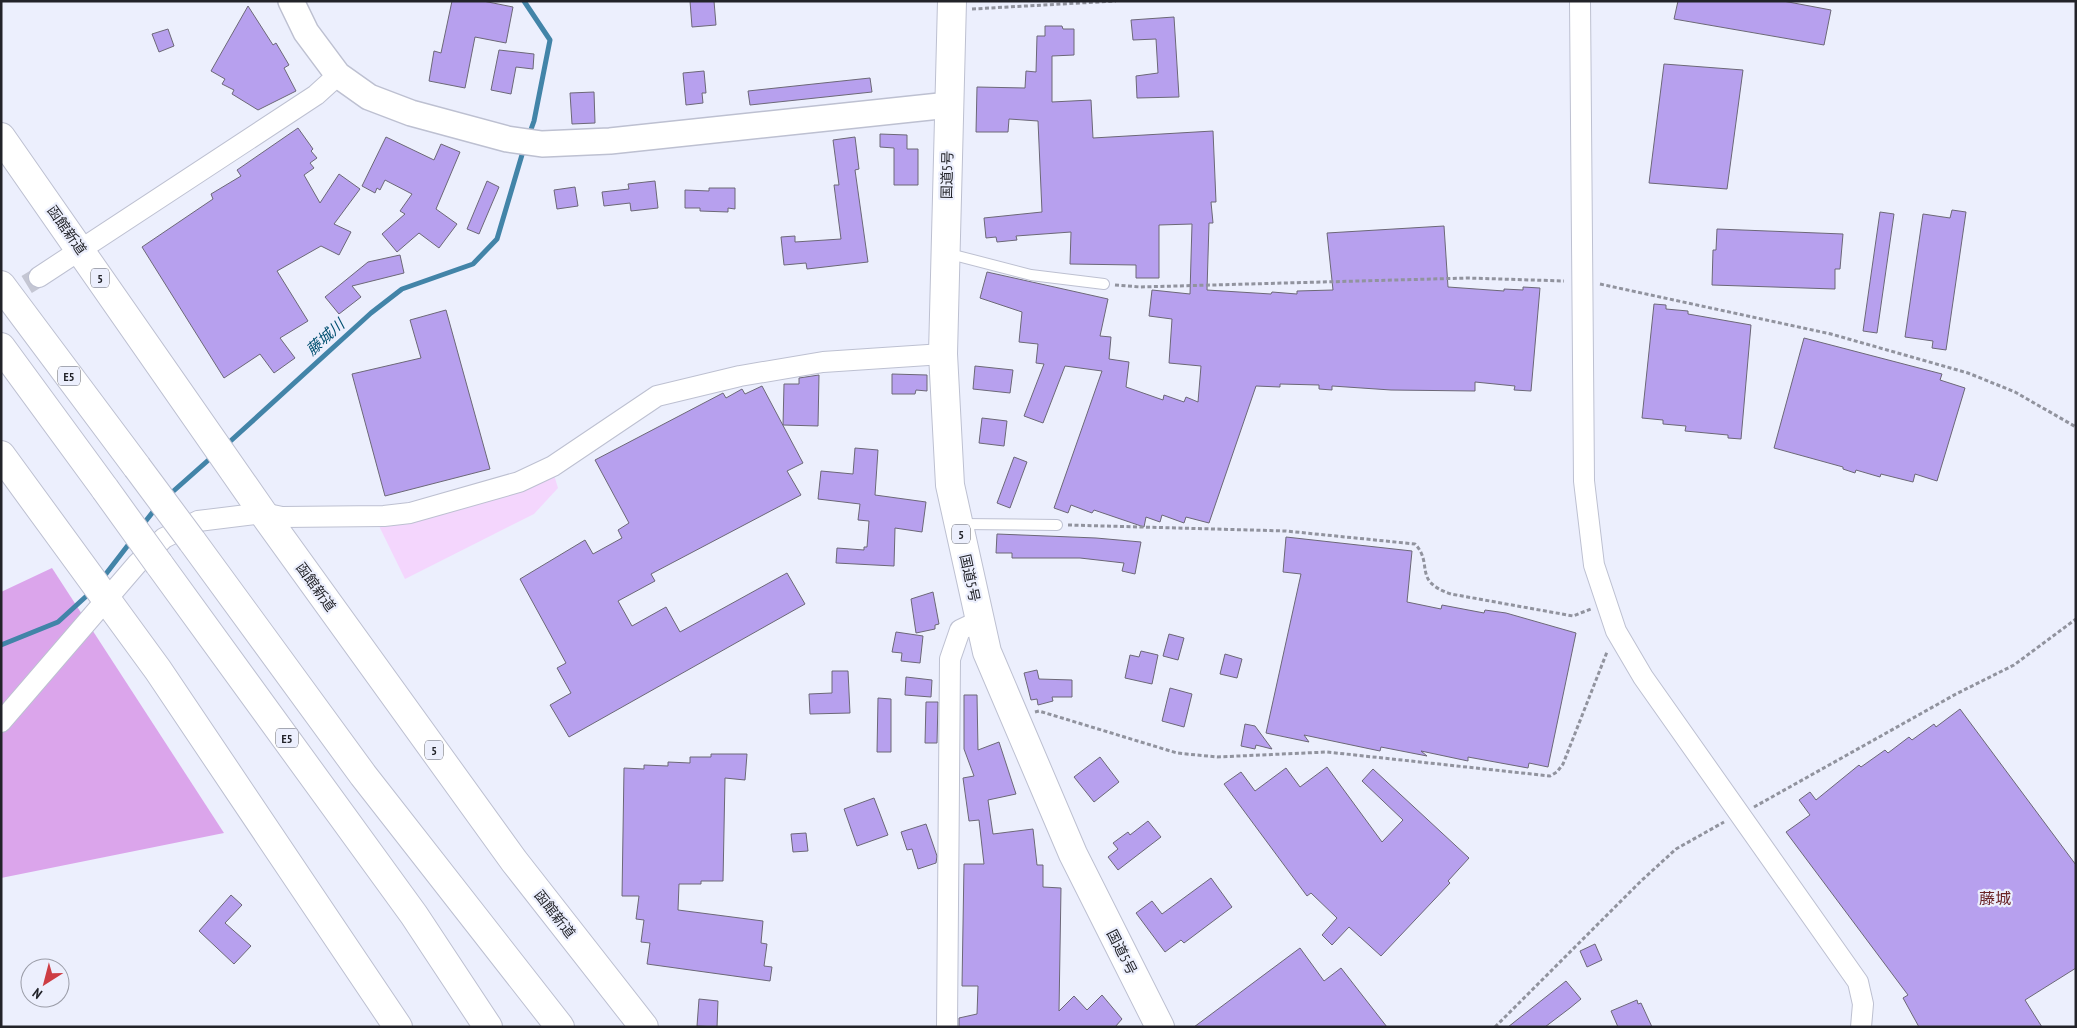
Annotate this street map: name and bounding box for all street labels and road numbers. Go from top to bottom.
street label: 国道5号 [938,151,956,199]
street label: 函館新道 [44,202,90,258]
road number: 5 [91,268,109,288]
road number: E5 [58,366,80,386]
road number: 5 [952,524,970,544]
street label: 国道5号 [956,553,984,603]
street label: 函館新道 [292,559,340,615]
road number: E5 [276,728,298,748]
road number: 5 [425,740,443,760]
street label: 函館新道 [531,886,579,942]
street label: 国道5号 [1103,926,1141,978]

